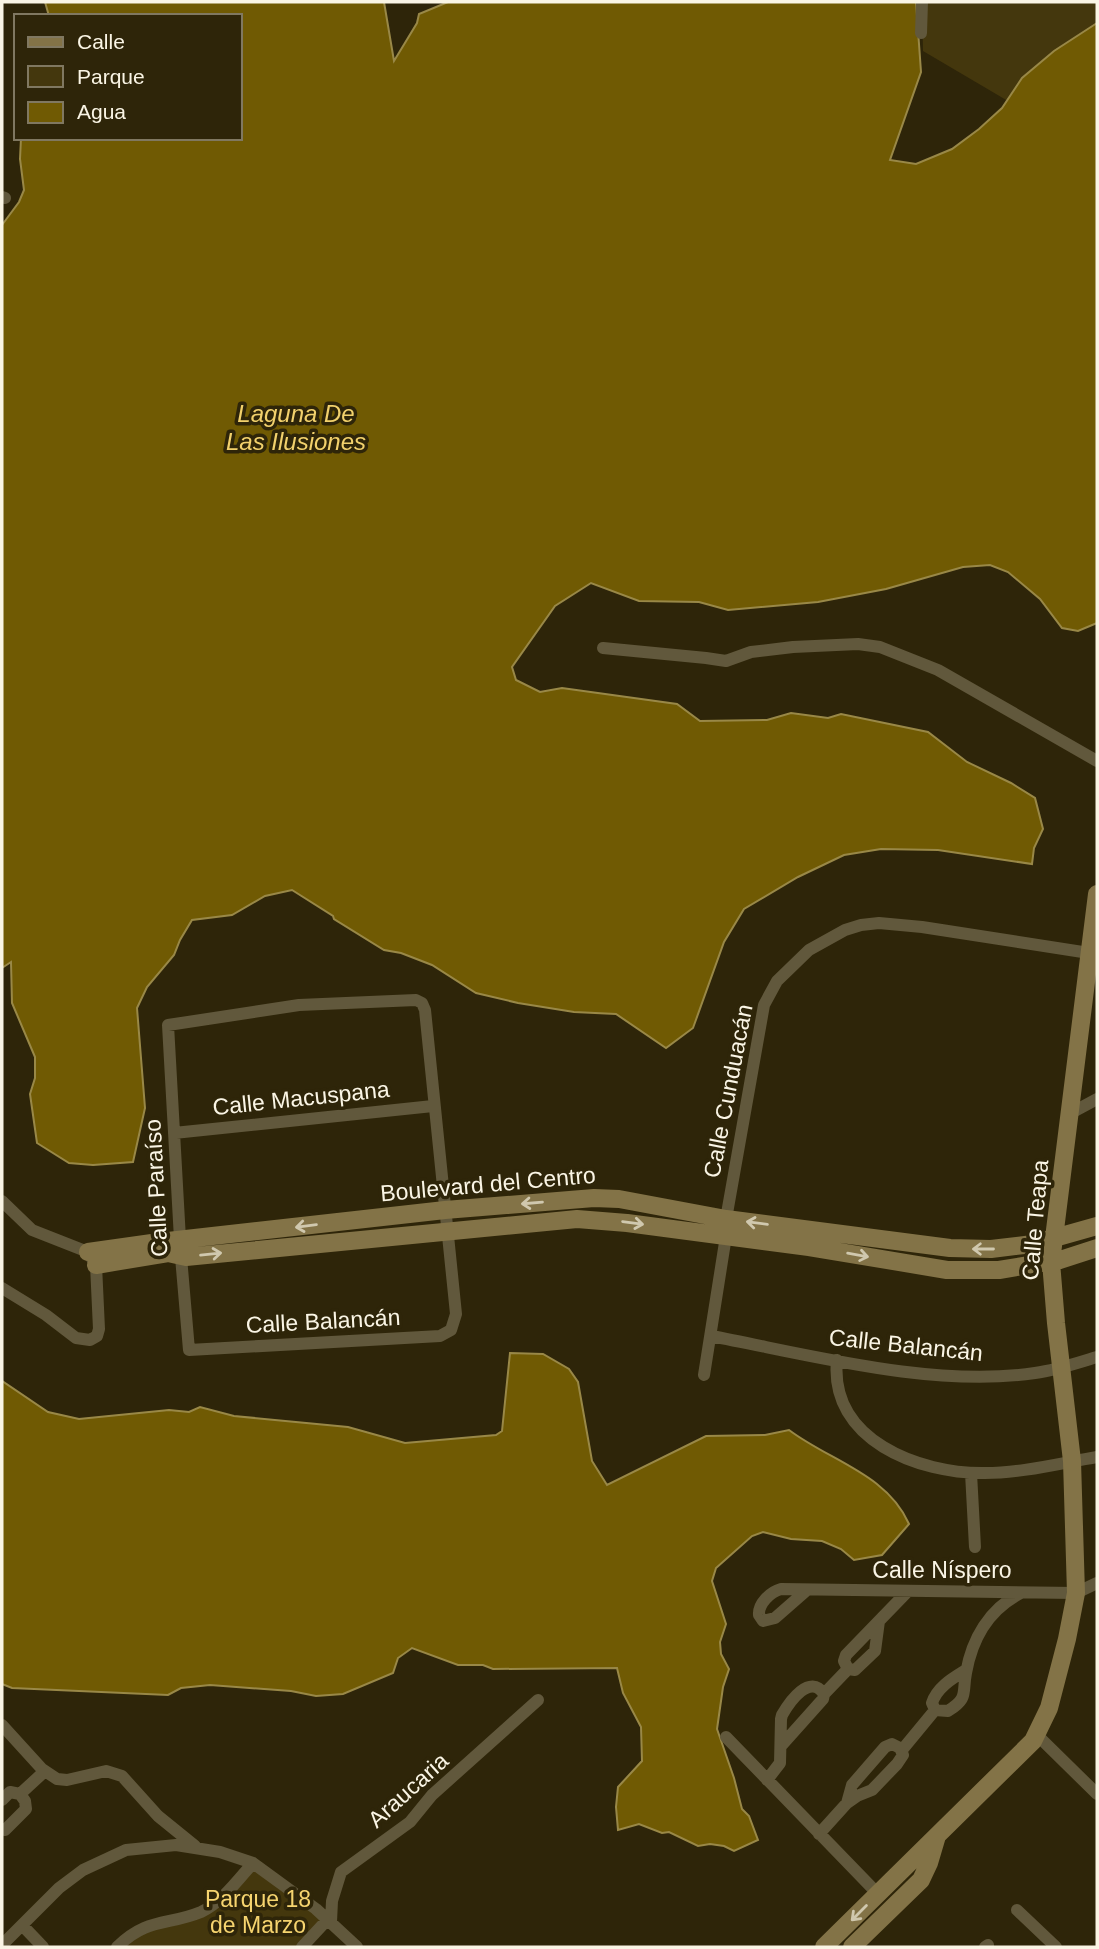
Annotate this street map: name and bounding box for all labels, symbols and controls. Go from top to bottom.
legend [14,14,242,140]
text: Calle [77,30,125,53]
text: Parque [77,65,145,88]
text: Agua [77,100,126,123]
water label: Laguna De Las Ilusiones [226,400,366,455]
street label: Calle Cunduacán [698,1002,758,1180]
street label: Calle Macuspana [211,1076,391,1120]
street label: Calle Paraíso [139,1118,173,1258]
street label: Calle Teapa [1017,1158,1053,1281]
street label: Boulevard del Centro [379,1162,597,1206]
one-way arrow [521,1197,544,1210]
one-way arrow [621,1217,644,1230]
one-way arrow [746,1217,769,1230]
one-way arrow [295,1220,318,1233]
one-way arrow [972,1242,995,1256]
one-way arrow [199,1247,222,1260]
one-way arrow [846,1249,869,1262]
street label: Calle Balancán [245,1304,401,1338]
street label: Calle Balancán [828,1324,984,1366]
street label: Calle Níspero [872,1557,1012,1583]
street label: Araucaria [363,1747,453,1833]
park label: Parque 18 de Marzo [205,1886,311,1938]
one-way arrow [850,1904,867,1921]

